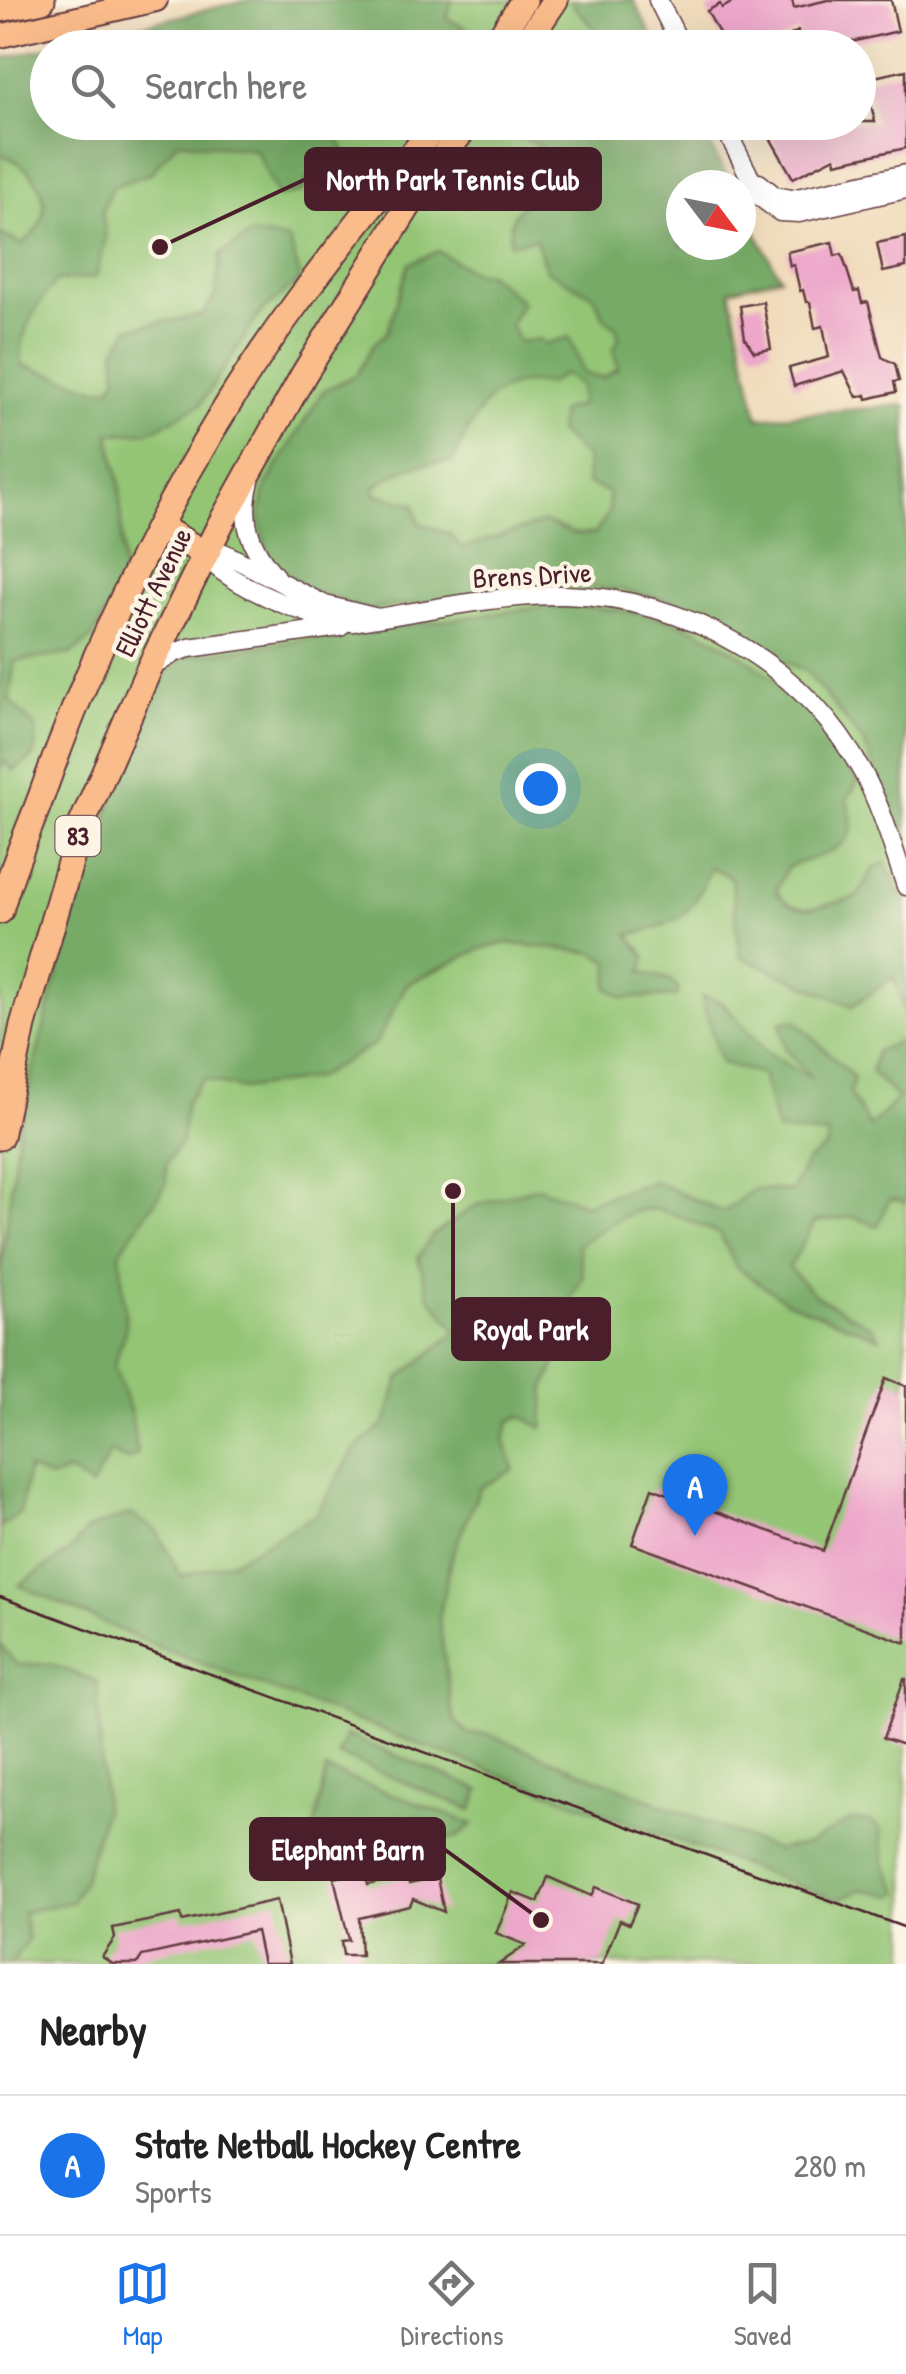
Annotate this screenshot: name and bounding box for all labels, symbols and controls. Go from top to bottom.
search box [30,30,876,140]
icon: search [65,58,120,113]
text: Search here [145,59,307,111]
callout: North Park Tennis Club [306,149,600,209]
text: North Park Tennis Club [326,159,580,199]
north arrow [666,170,756,260]
street label: Elliott Avenue [106,521,200,663]
street label: Brens Drive [472,553,592,597]
your location [515,763,566,814]
road number: 83 [56,816,100,856]
callout: Royal Park [453,1299,609,1359]
text: Royal Park [473,1309,589,1350]
pin: A [662,1454,728,1536]
callout: Elephant Barn [251,1819,444,1879]
text: Elephant Barn [271,1829,425,1870]
text: Nearby [40,2001,147,2058]
text: State Netball Hockey Centre [135,2118,521,2170]
text: A [65,2144,80,2187]
text: 280 m [794,2144,866,2187]
text: Sports [135,2170,212,2213]
tab: Map [115,2256,170,2354]
tab: Directions [400,2256,503,2354]
tab: Saved [734,2256,791,2354]

